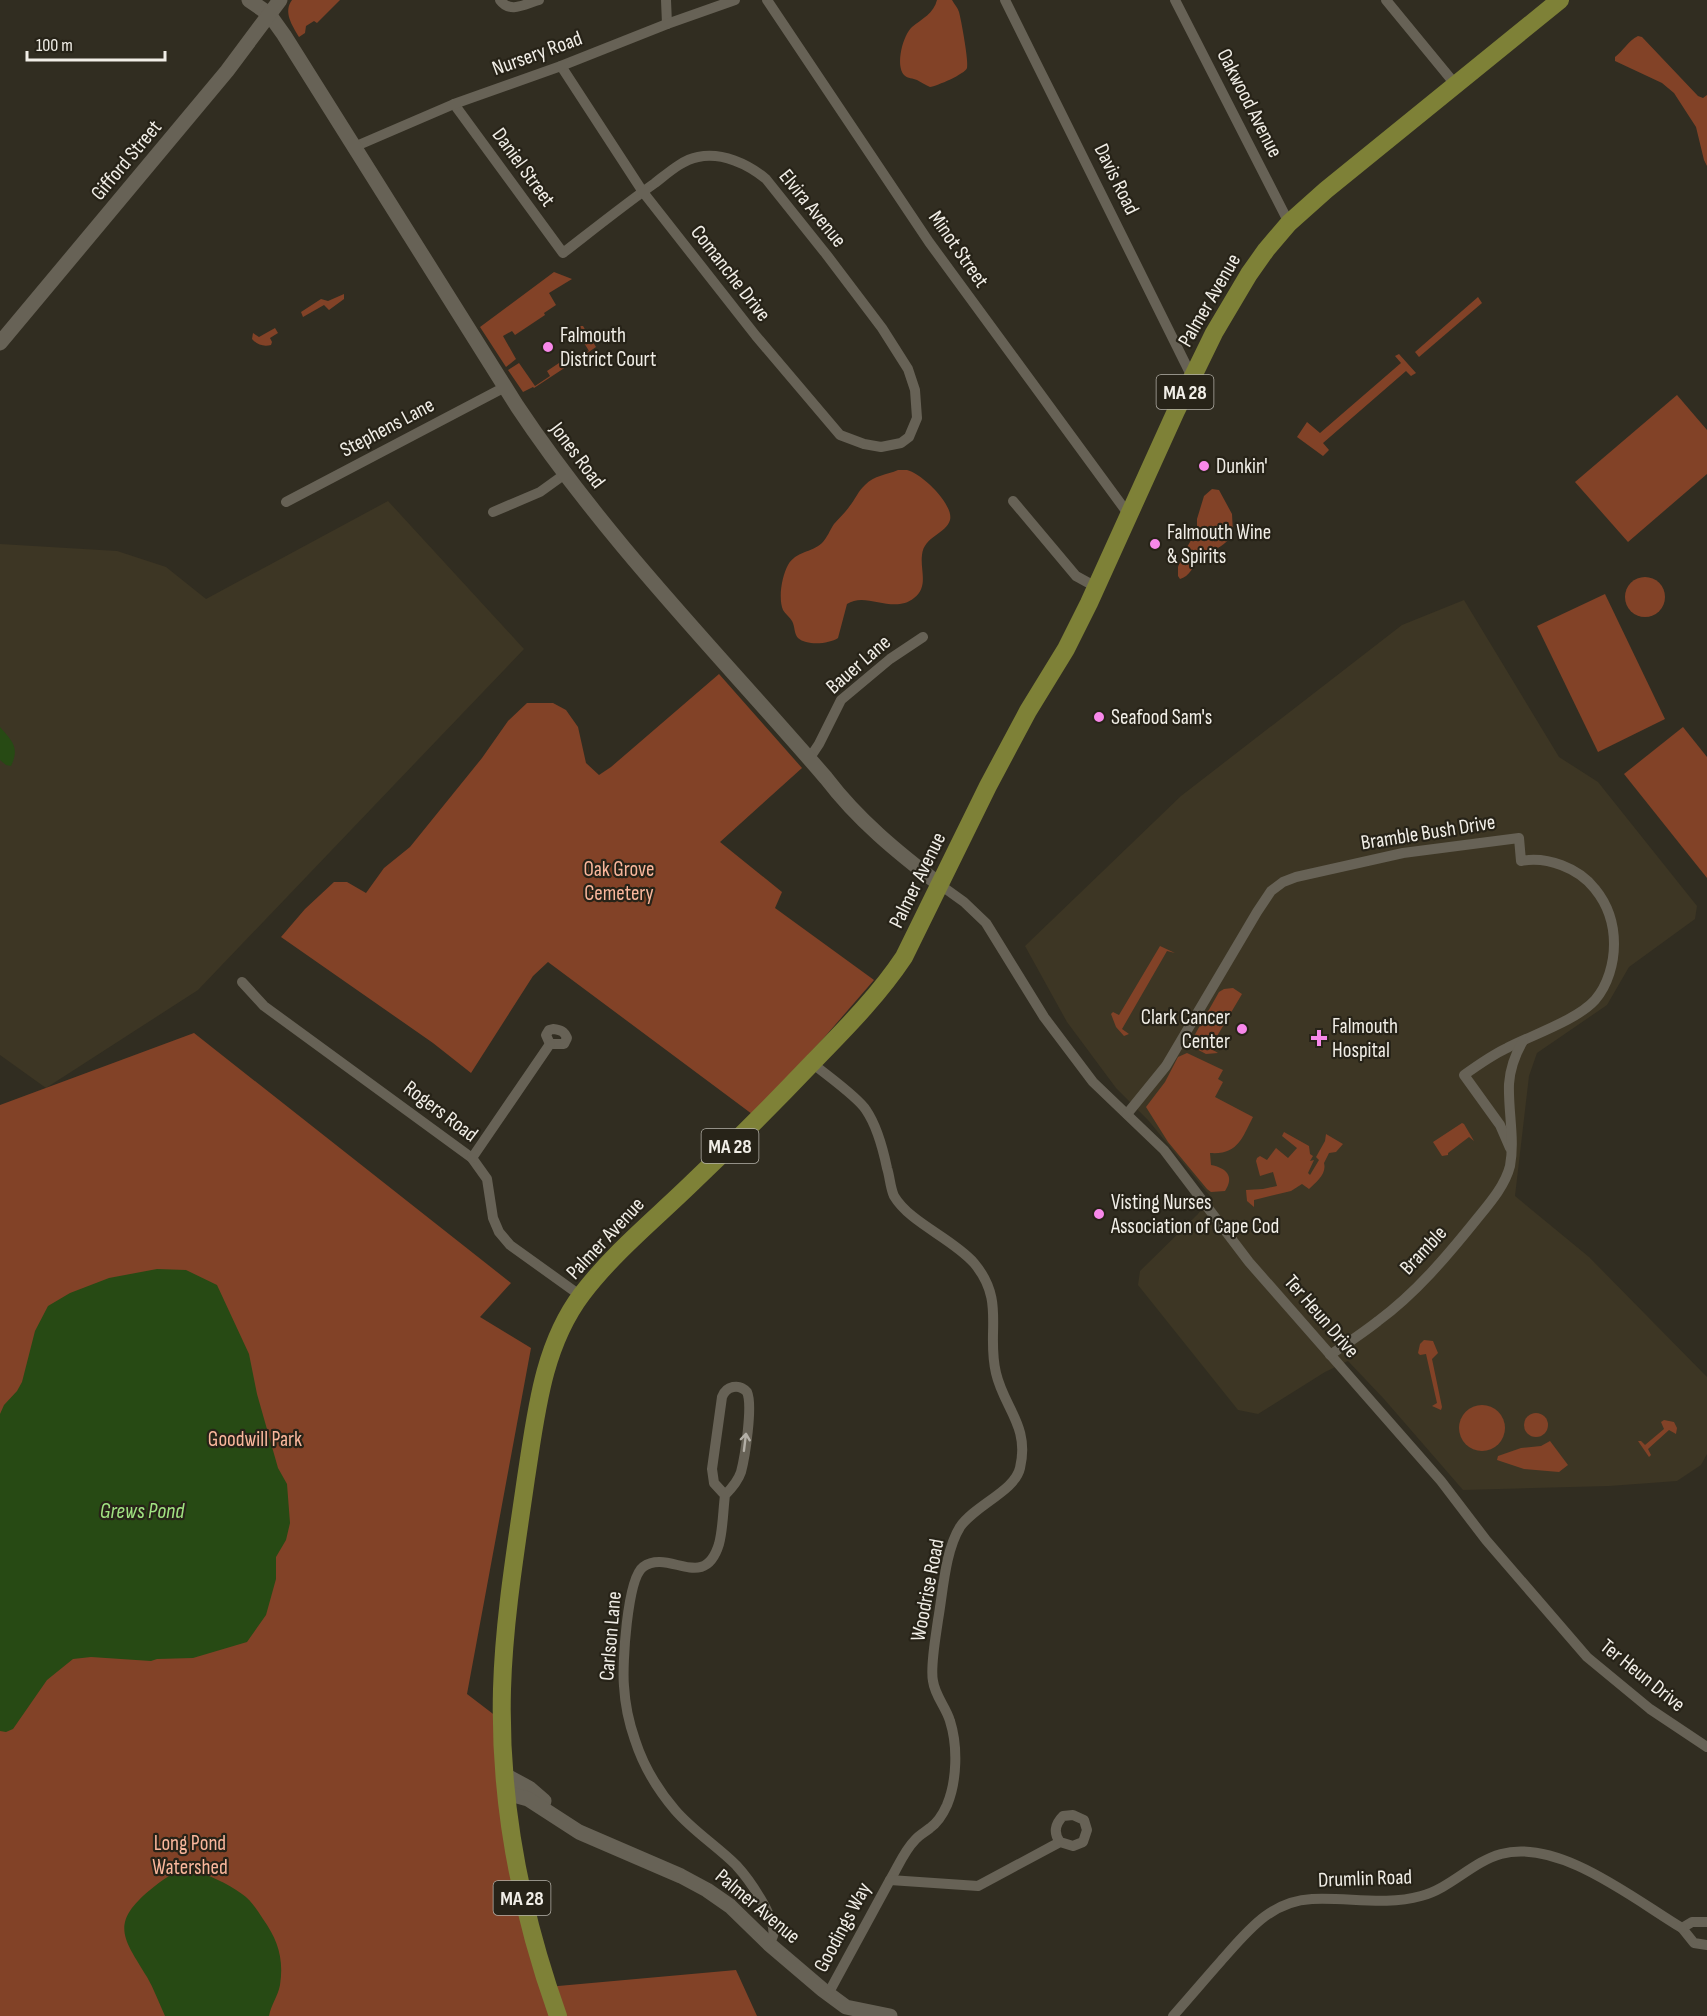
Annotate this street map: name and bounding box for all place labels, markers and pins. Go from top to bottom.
place label: Falmouth District Court [560,323,656,372]
marker: Falmouth District Court [541,340,555,354]
place label: Dunkin' [1216,454,1268,479]
marker: Dunkin' [1197,459,1211,473]
place label: Falmouth Wine & Spirits [1167,520,1271,569]
marker: Falmouth Wine & Spirits [1148,537,1162,551]
place label: Seafood Sam's [1111,705,1212,730]
marker: Seafood Sam's [1092,710,1106,724]
place label: Clark Cancer Center [1141,1005,1230,1054]
place label: Falmouth Hospital [1332,1014,1398,1063]
marker: Clark Cancer Center [1235,1022,1249,1036]
marker: Falmouth Hospital [1310,1029,1328,1047]
place label: Visting Nurses Association of Cape Cod [1110,1190,1279,1239]
marker: Visting Nurses Association of Cape Cod [1092,1207,1106,1221]

